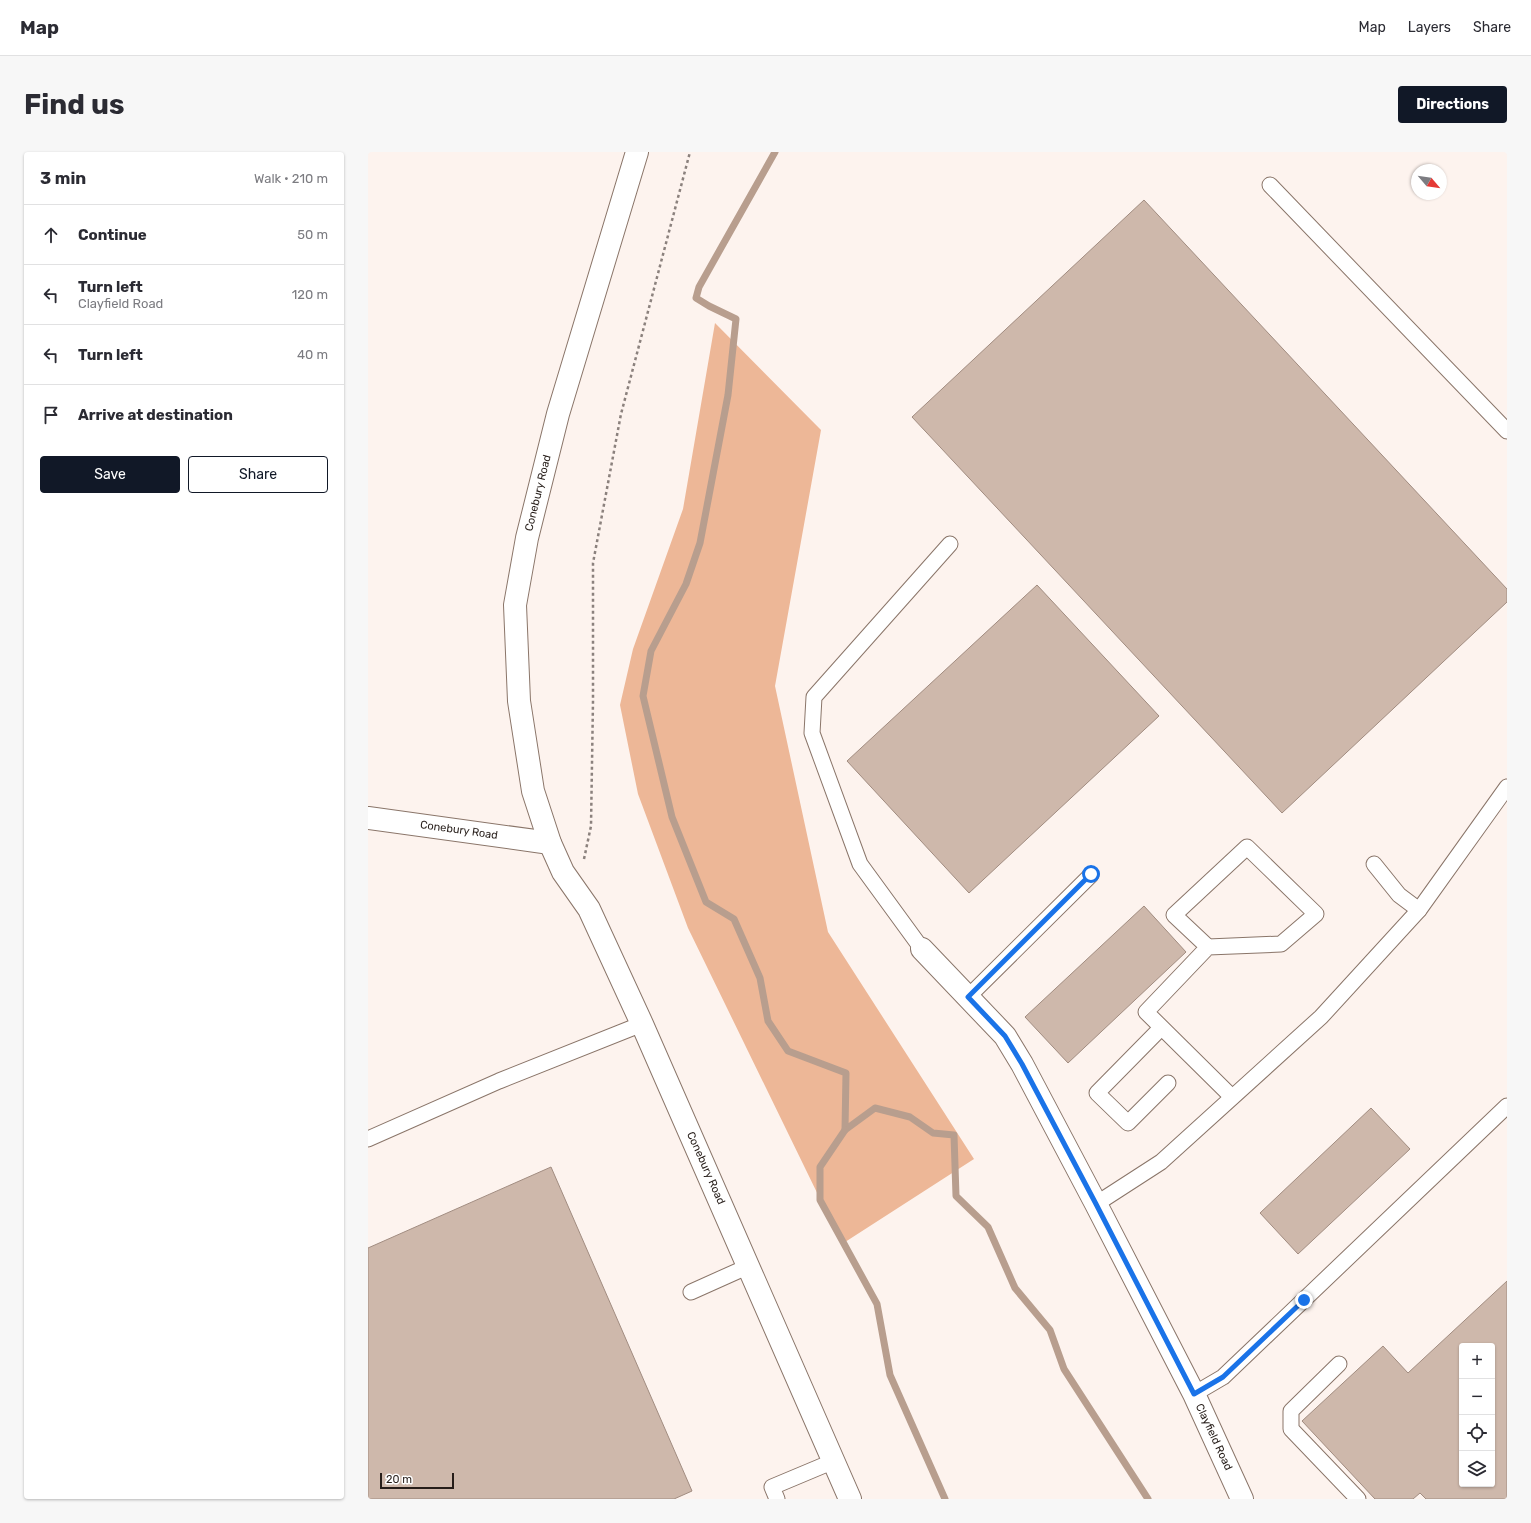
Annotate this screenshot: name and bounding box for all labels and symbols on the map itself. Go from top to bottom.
north arrow [1411,164,1447,200]
street label: Conebury Road [522,453,554,533]
street label: Conebury Road [419,818,499,842]
route start [1082,865,1100,883]
street label: Conebury Road [684,1130,728,1206]
route end [1295,1291,1313,1309]
street label: Clayfield Road [1193,1402,1235,1472]
scale bar [380,1471,454,1490]

